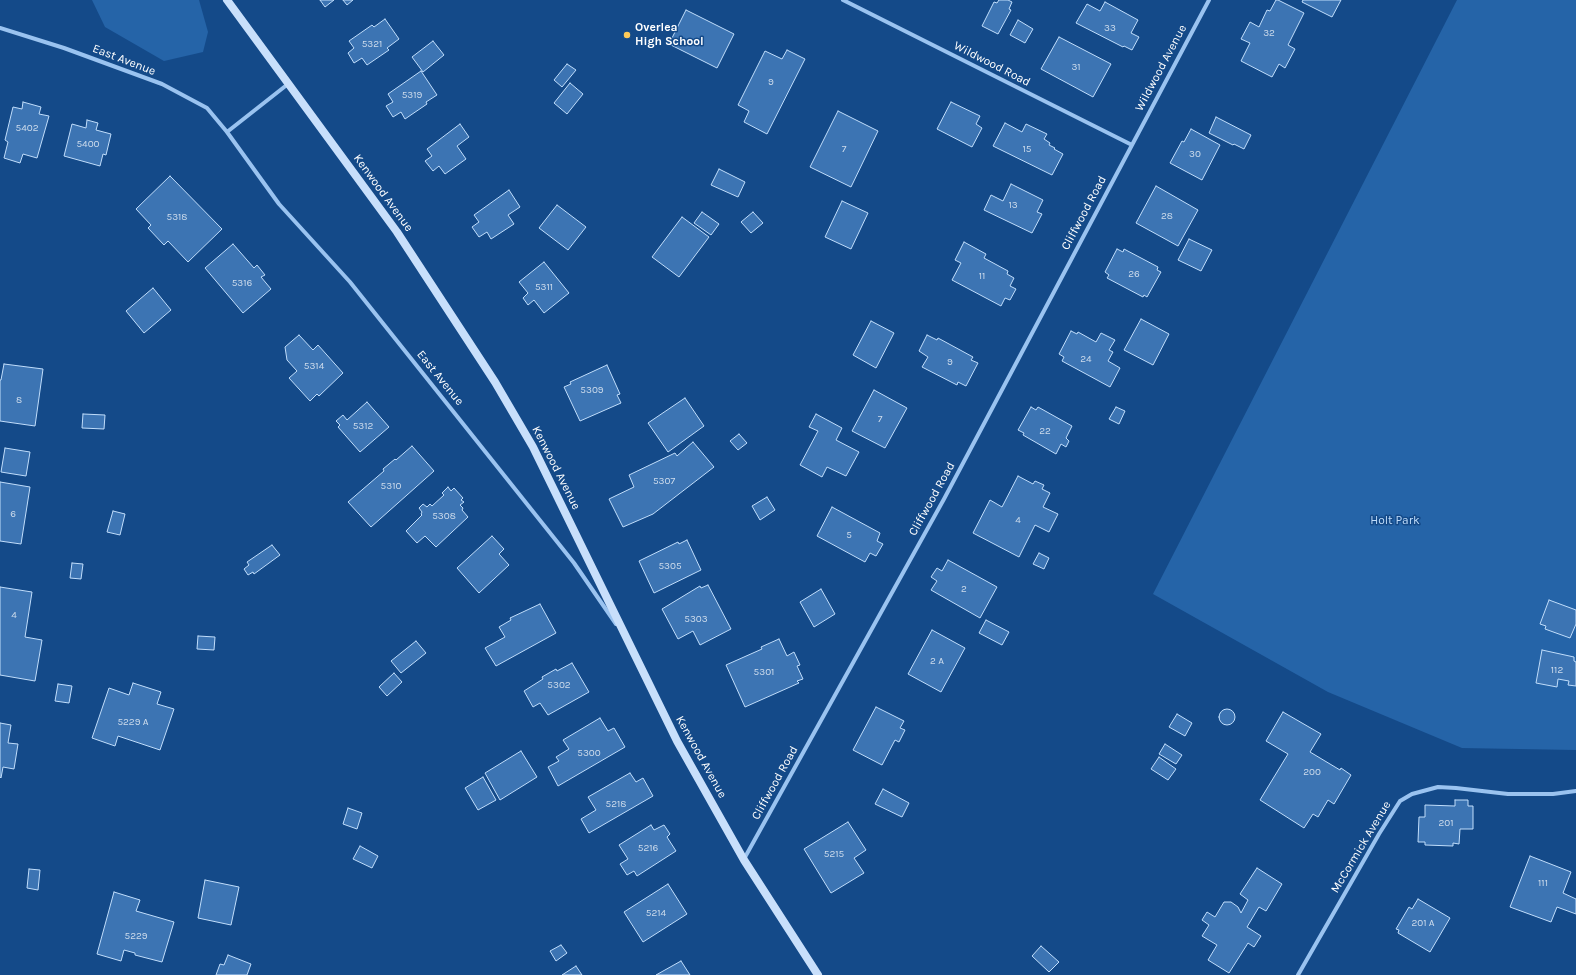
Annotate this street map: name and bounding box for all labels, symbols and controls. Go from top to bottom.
place label: Overlea High School [635,21,704,49]
house number: 33 [1104,22,1116,34]
street label: Wildwood Avenue [1132,22,1190,114]
house number: 32 [1263,27,1275,39]
marker: Overlea High School [622,30,632,40]
house number: 5321 [362,38,382,50]
street label: Wildwood Road [951,38,1033,90]
street label: East Avenue [90,41,158,79]
house number: 31 [1071,61,1081,73]
house number: 9 [768,76,774,88]
house number: 5319 [402,89,422,101]
house number: 5402 [16,122,38,134]
house number: 5400 [76,138,100,150]
house number: 7 [842,143,846,155]
house number: 15 [1023,143,1031,155]
house number: 30 [1189,148,1201,160]
street label: Kenwood Avenue [350,152,416,234]
street label: Cliffwood Road [1058,173,1110,253]
house number: 13 [1008,199,1018,211]
house number: 28 [1161,210,1173,222]
house number: 5318 [167,211,187,223]
house number: 26 [1128,268,1140,280]
house number: 11 [979,270,985,282]
house number: 5316 [232,277,252,289]
house number: 5311 [535,281,553,293]
street label: East Avenue [413,348,467,408]
house number: 24 [1080,353,1092,365]
house number: 9 [947,356,953,368]
house number: 5314 [304,360,324,372]
house number: 5309 [580,384,604,396]
house number: 8 [16,394,22,406]
house number: 7 [878,413,882,425]
house number: 5312 [353,420,373,432]
street label: Kenwood Avenue [529,424,583,512]
house number: 22 [1039,425,1051,437]
street label: Cliffwood Road [906,460,958,538]
house number: 5307 [653,475,675,487]
house number: 5310 [381,480,401,492]
house number: 6 [10,508,16,520]
house number: 5308 [432,510,456,522]
house number: 4 [1015,514,1021,526]
park label: Holt Park [1370,514,1420,528]
house number: 5 [846,529,852,541]
house number: 5305 [658,560,682,572]
house number: 2 [961,583,967,595]
house number: 4 [11,609,17,621]
house number: 5303 [684,613,708,625]
house number: 2 A [930,655,944,667]
house number: 112 [1551,664,1563,676]
house number: 5301 [754,666,774,678]
house number: 5302 [547,679,571,691]
street label: Kenwood Avenue [672,713,730,801]
house number: 5229 A [117,716,149,728]
street label: Cliffwood Road [749,744,801,822]
house number: 5300 [577,747,601,759]
house number: 200 [1303,766,1321,778]
house number: 5218 [606,798,626,810]
street label: McCormick Avenue [1328,798,1394,896]
house number: 201 [1438,817,1454,829]
house number: 5216 [638,842,658,854]
house number: 5215 [824,848,844,860]
house number: 111 [1538,877,1548,889]
house number: 5214 [646,907,666,919]
house number: 201 A [1411,917,1435,929]
house number: 5229 [124,930,148,942]

